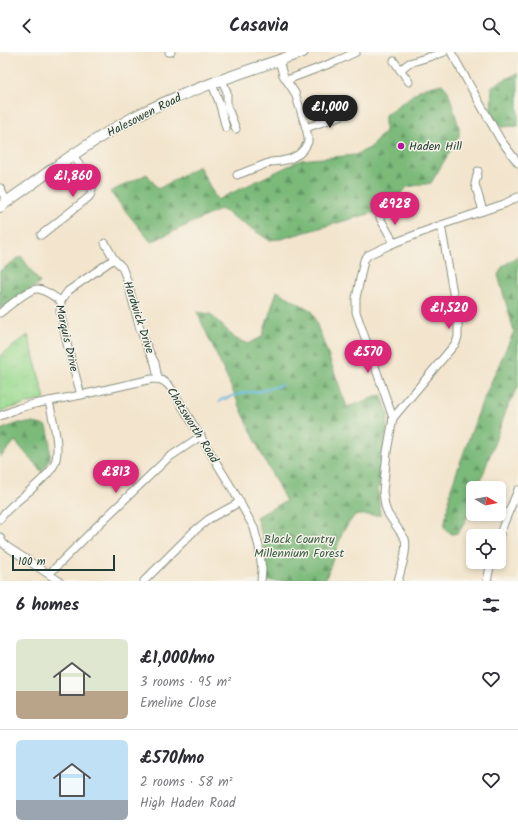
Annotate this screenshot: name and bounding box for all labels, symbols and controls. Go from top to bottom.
text: Casavia [229,12,289,41]
icon: back [16,15,38,37]
icon: search [480,15,502,37]
street label: Halesowen Road [104,88,186,142]
pin: £1,000 [297,95,363,129]
text: £1,000 [312,97,348,118]
place label: Haden Hill [409,137,462,156]
marker: Haden Hill [396,141,406,151]
pin: £1,860 [40,164,106,198]
text: £1,860 [54,166,92,187]
pin: £928 [371,192,419,226]
text: £928 [379,194,411,215]
street label: Hardwick Drive [118,278,159,357]
pin: £1,520 [416,296,482,330]
text: £1,520 [430,298,468,319]
street label: Marquis Drive [50,303,84,374]
pin: £570 [344,340,392,374]
text: £570 [354,342,382,363]
street label: Chatsworth Road [162,384,224,468]
pin: £813 [92,460,140,494]
text: £813 [102,462,130,483]
north arrow [466,481,506,521]
map controls [466,481,506,569]
button: locate [466,529,506,569]
park label: Black Country Millennium Forest [254,530,344,563]
scale bar [12,553,115,572]
text: 100 m [18,553,46,571]
text: 6 homes [16,592,79,619]
icon: filters [480,594,502,616]
text: £1,000/mo [140,645,215,672]
icon: home [48,655,96,703]
icon: heart [480,668,502,690]
text: 3 rooms · 95 m² [140,672,231,693]
text: Emeline Close [140,693,216,714]
text: £570/mo [140,745,204,772]
icon: home [48,756,96,804]
icon: heart [480,769,502,791]
text: 2 rooms · 58 m² [140,772,233,793]
text: High Haden Road [140,793,236,814]

